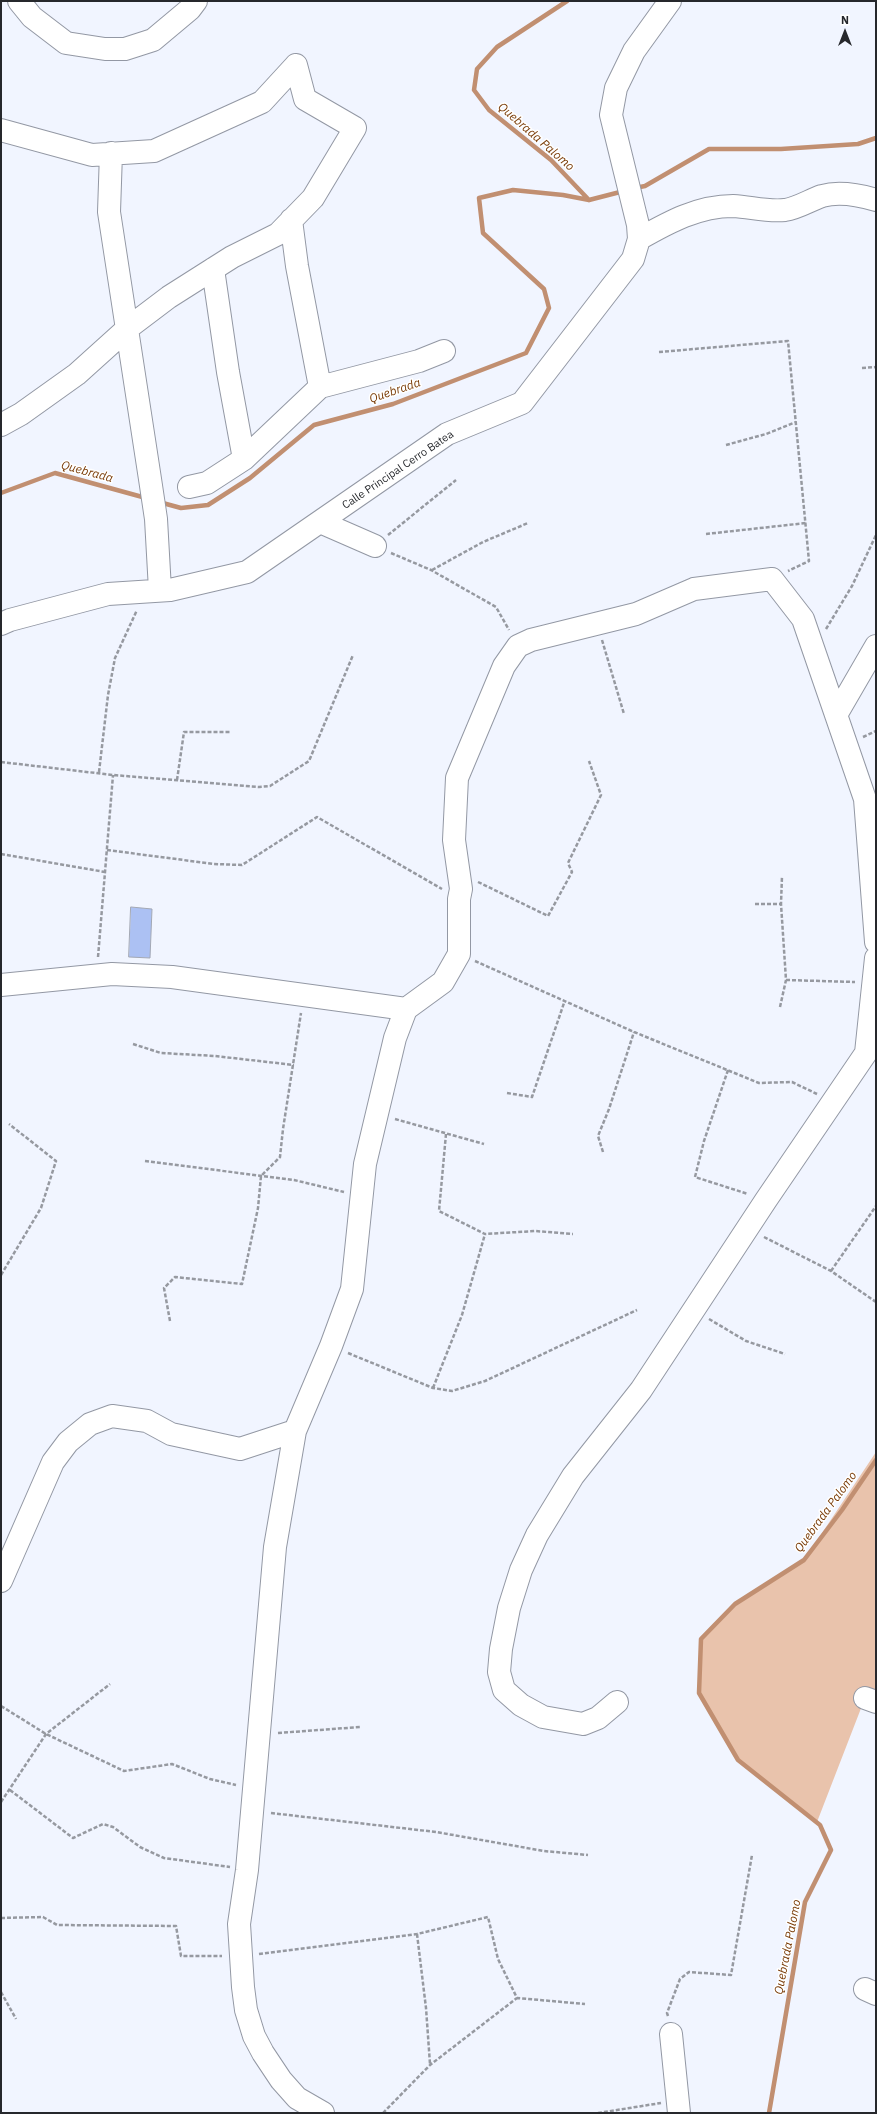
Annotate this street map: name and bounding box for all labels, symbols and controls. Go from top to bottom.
north arrow [825,12,865,52]
text: N [841,13,849,27]
water label: Quebrada Palomo [495,100,577,174]
water label: Quebrada [368,376,422,406]
street label: Calle Principal Cerro Batea [340,428,456,512]
water label: Quebrada [59,458,115,486]
water label: Quebrada Palomo [792,1469,860,1555]
water label: Quebrada Palomo [772,1898,804,1996]

